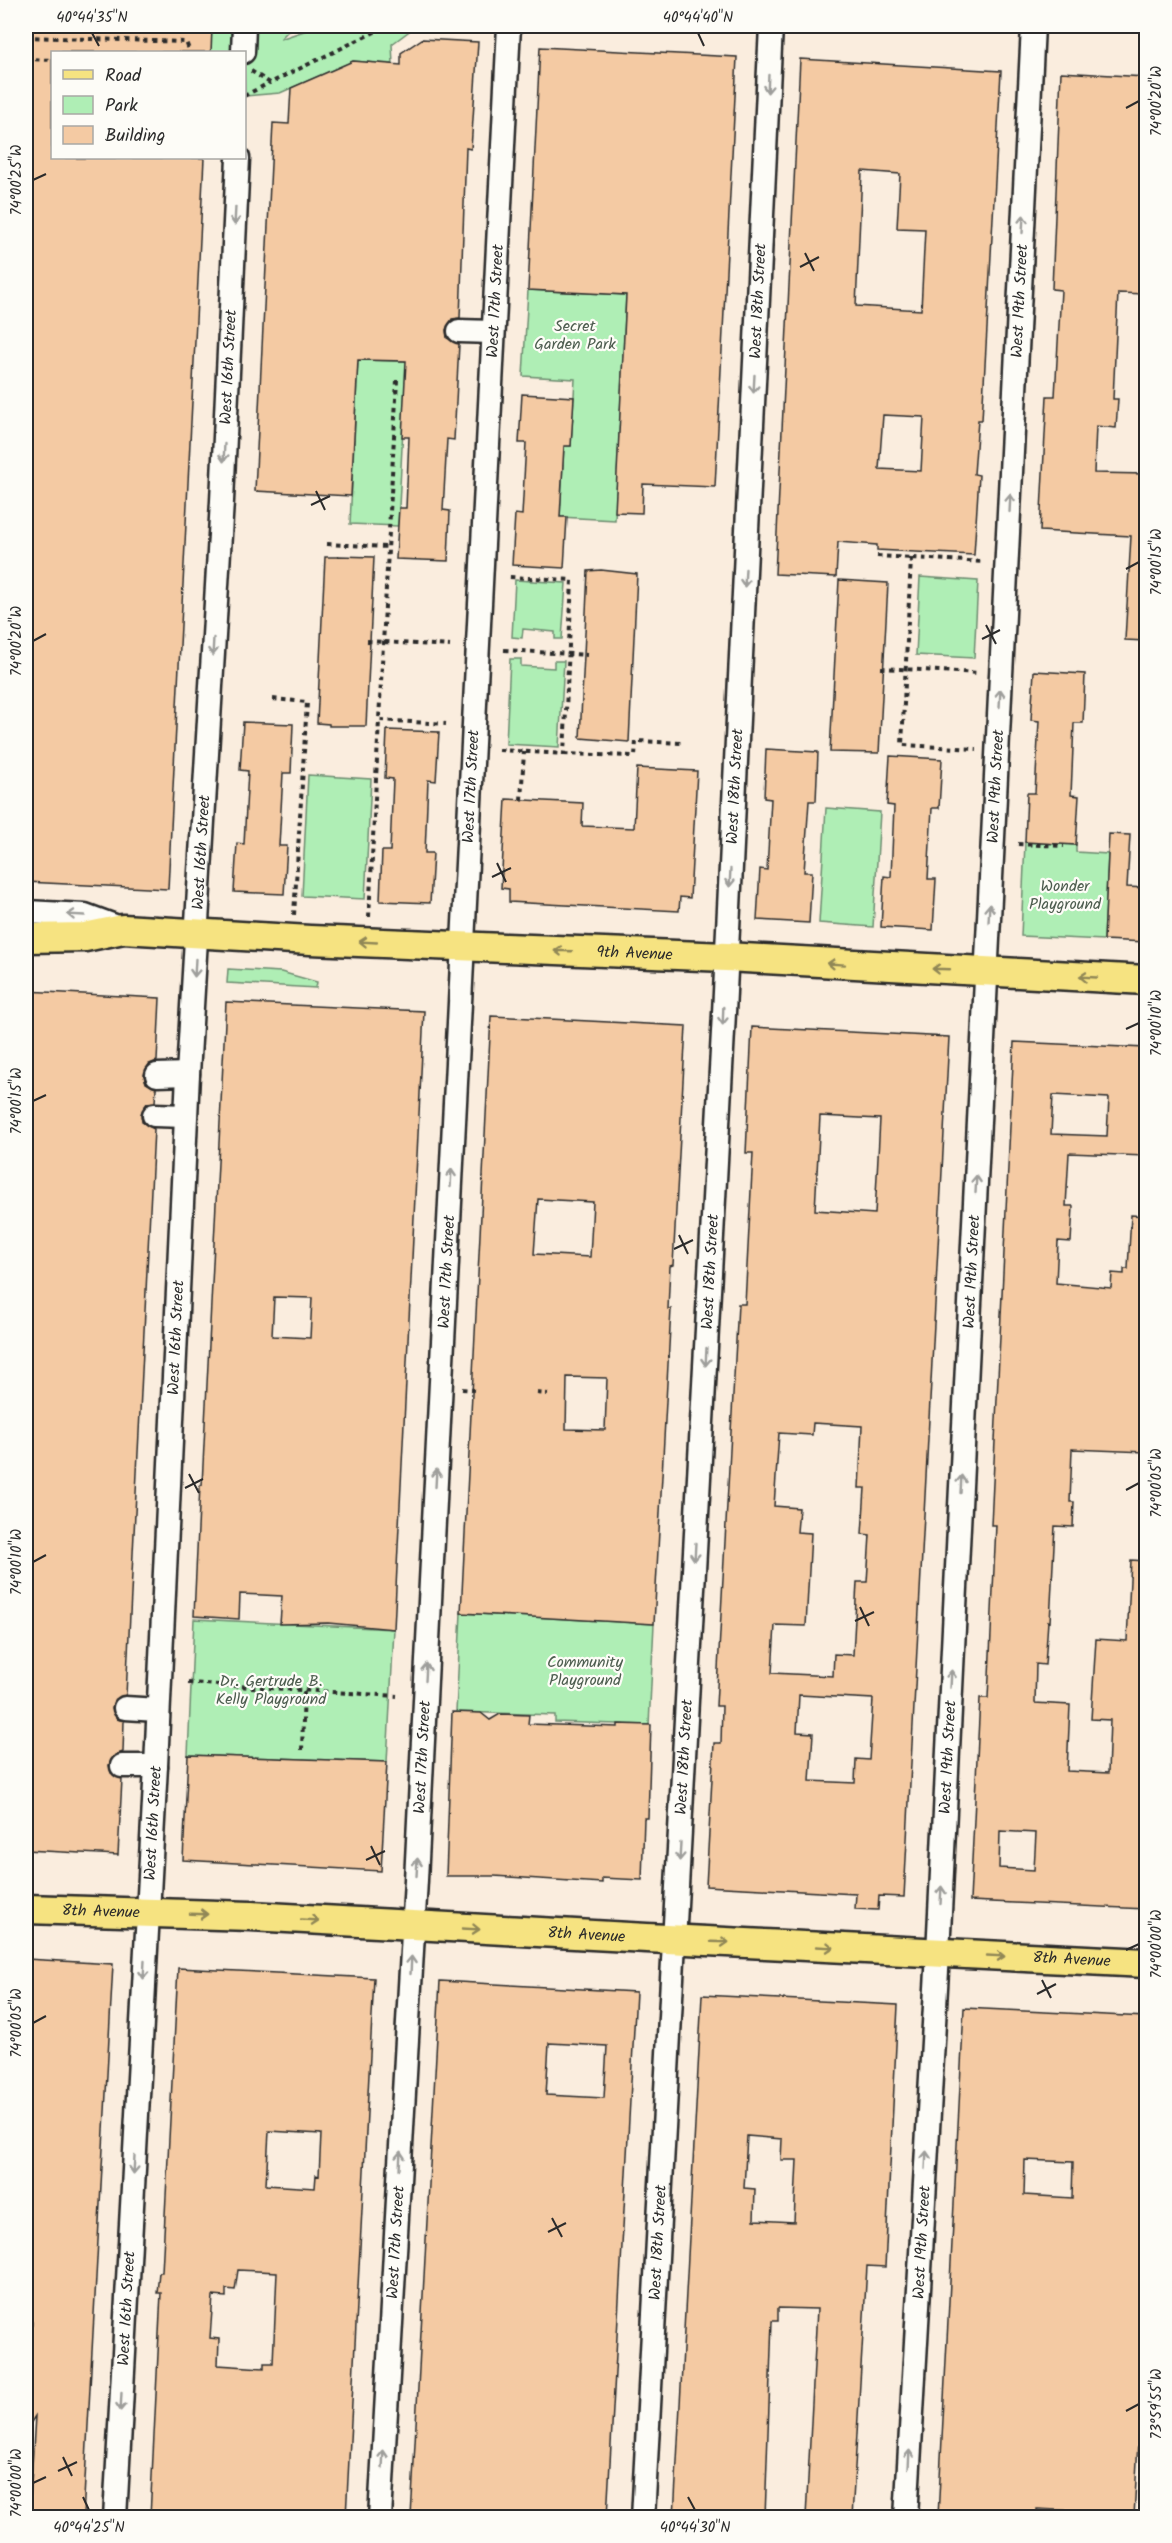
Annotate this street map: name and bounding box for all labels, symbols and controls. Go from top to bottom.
text: 40°44'35"N [56,6,128,30]
text: 40°44'40"N [663,6,733,30]
legend [51,51,246,159]
text: Road [105,62,142,91]
text: 74°00'20"W [1145,66,1169,136]
one-way arrow [763,73,774,93]
text: Park [105,92,138,121]
text: Building [105,122,165,151]
text: 74°00'25"W [5,144,29,215]
one-way arrow [230,205,241,225]
one-way arrow [1018,215,1029,235]
street label: West 18th Street [743,242,773,359]
street label: West 17th Street [480,243,511,358]
street label: West 19th Street [1004,243,1035,358]
street label: West 16th Street [213,308,243,425]
park label: Secret Garden Park [534,314,616,357]
one-way arrow [748,373,759,393]
one-way arrow [218,442,229,462]
one-way arrow [1004,493,1015,513]
text: 74°00'15"W [1145,528,1169,595]
one-way arrow [739,568,750,588]
text: 74°00'20"W [5,606,29,676]
one-way arrow [207,637,218,657]
one-way arrow [994,688,1005,708]
street label: West 18th Street [720,727,750,845]
street label: West 17th Street [456,728,486,844]
street label: West 19th Street [980,728,1011,844]
street label: West 16th Street [185,793,217,910]
one-way arrow [725,868,736,888]
park label: Wonder Playground [1029,874,1102,917]
one-way arrow [984,904,995,924]
one-way arrow [66,909,86,920]
one-way arrow [359,936,379,948]
street label: 9th Avenue [596,939,673,967]
one-way arrow [554,946,574,957]
one-way arrow [189,957,200,977]
one-way arrow [827,959,847,970]
one-way arrow [931,964,951,975]
one-way arrow [1079,972,1099,983]
text: 74°00'10"W [1145,990,1169,1056]
one-way arrow [718,1005,729,1025]
text: 74°00'15"W [5,1067,29,1134]
one-way arrow [446,1168,457,1188]
one-way arrow [970,1175,981,1195]
street label: West 18th Street [694,1213,726,1330]
street label: West 19th Street [956,1213,987,1329]
street label: West 17th Street [431,1214,462,1329]
street label: West 16th Street [161,1279,191,1396]
one-way arrow [700,1347,711,1367]
text: 74°00'05"W [1145,1448,1169,1518]
one-way arrow [430,1468,441,1488]
one-way arrow [956,1475,967,1495]
text: 74°00'10"W [5,1529,29,1595]
one-way arrow [690,1542,701,1562]
park label: Community Playground [547,1650,624,1693]
one-way arrow [421,1663,432,1683]
park label: Dr. Gertrude B. Kelly Playground [216,1669,327,1712]
one-way arrow [946,1669,957,1689]
street label: West 18th Street [668,1698,700,1816]
street label: West 17th Street [407,1699,438,1814]
street label: West 19th Street [932,1699,963,1815]
street label: West 16th Street [137,1764,169,1881]
one-way arrow [674,1841,685,1861]
one-way arrow [411,1858,422,1878]
one-way arrow [935,1885,946,1905]
street label: 8th Avenue [62,1898,140,1925]
one-way arrow [189,1908,209,1920]
text: 74°00'00"W [1145,1909,1169,1979]
one-way arrow [299,1914,319,1925]
street label: 8th Avenue [547,1920,626,1949]
one-way arrow [461,1923,481,1934]
one-way arrow [710,1936,730,1947]
one-way arrow [814,1941,834,1952]
street label: 8th Avenue [1032,1945,1111,1974]
one-way arrow [986,1950,1006,1961]
one-way arrow [405,1955,416,1975]
one-way arrow [138,1960,149,1980]
text: 74°00'05"W [5,1988,29,2058]
one-way arrow [394,2150,405,2170]
one-way arrow [921,2150,932,2170]
one-way arrow [128,2154,139,2174]
street label: West 18th Street [642,2183,673,2301]
street label: West 17th Street [380,2184,411,2300]
street label: West 19th Street [906,2184,937,2300]
street label: West 16th Street [111,2249,142,2366]
text: 73°59'55"W [1145,2368,1169,2439]
one-way arrow [116,2391,127,2411]
text: 74°00'00"W [5,2448,29,2518]
one-way arrow [378,2450,389,2470]
one-way arrow [904,2450,915,2470]
text: 40°44'25"N [53,2516,125,2540]
text: 40°44'30"N [660,2516,730,2540]

